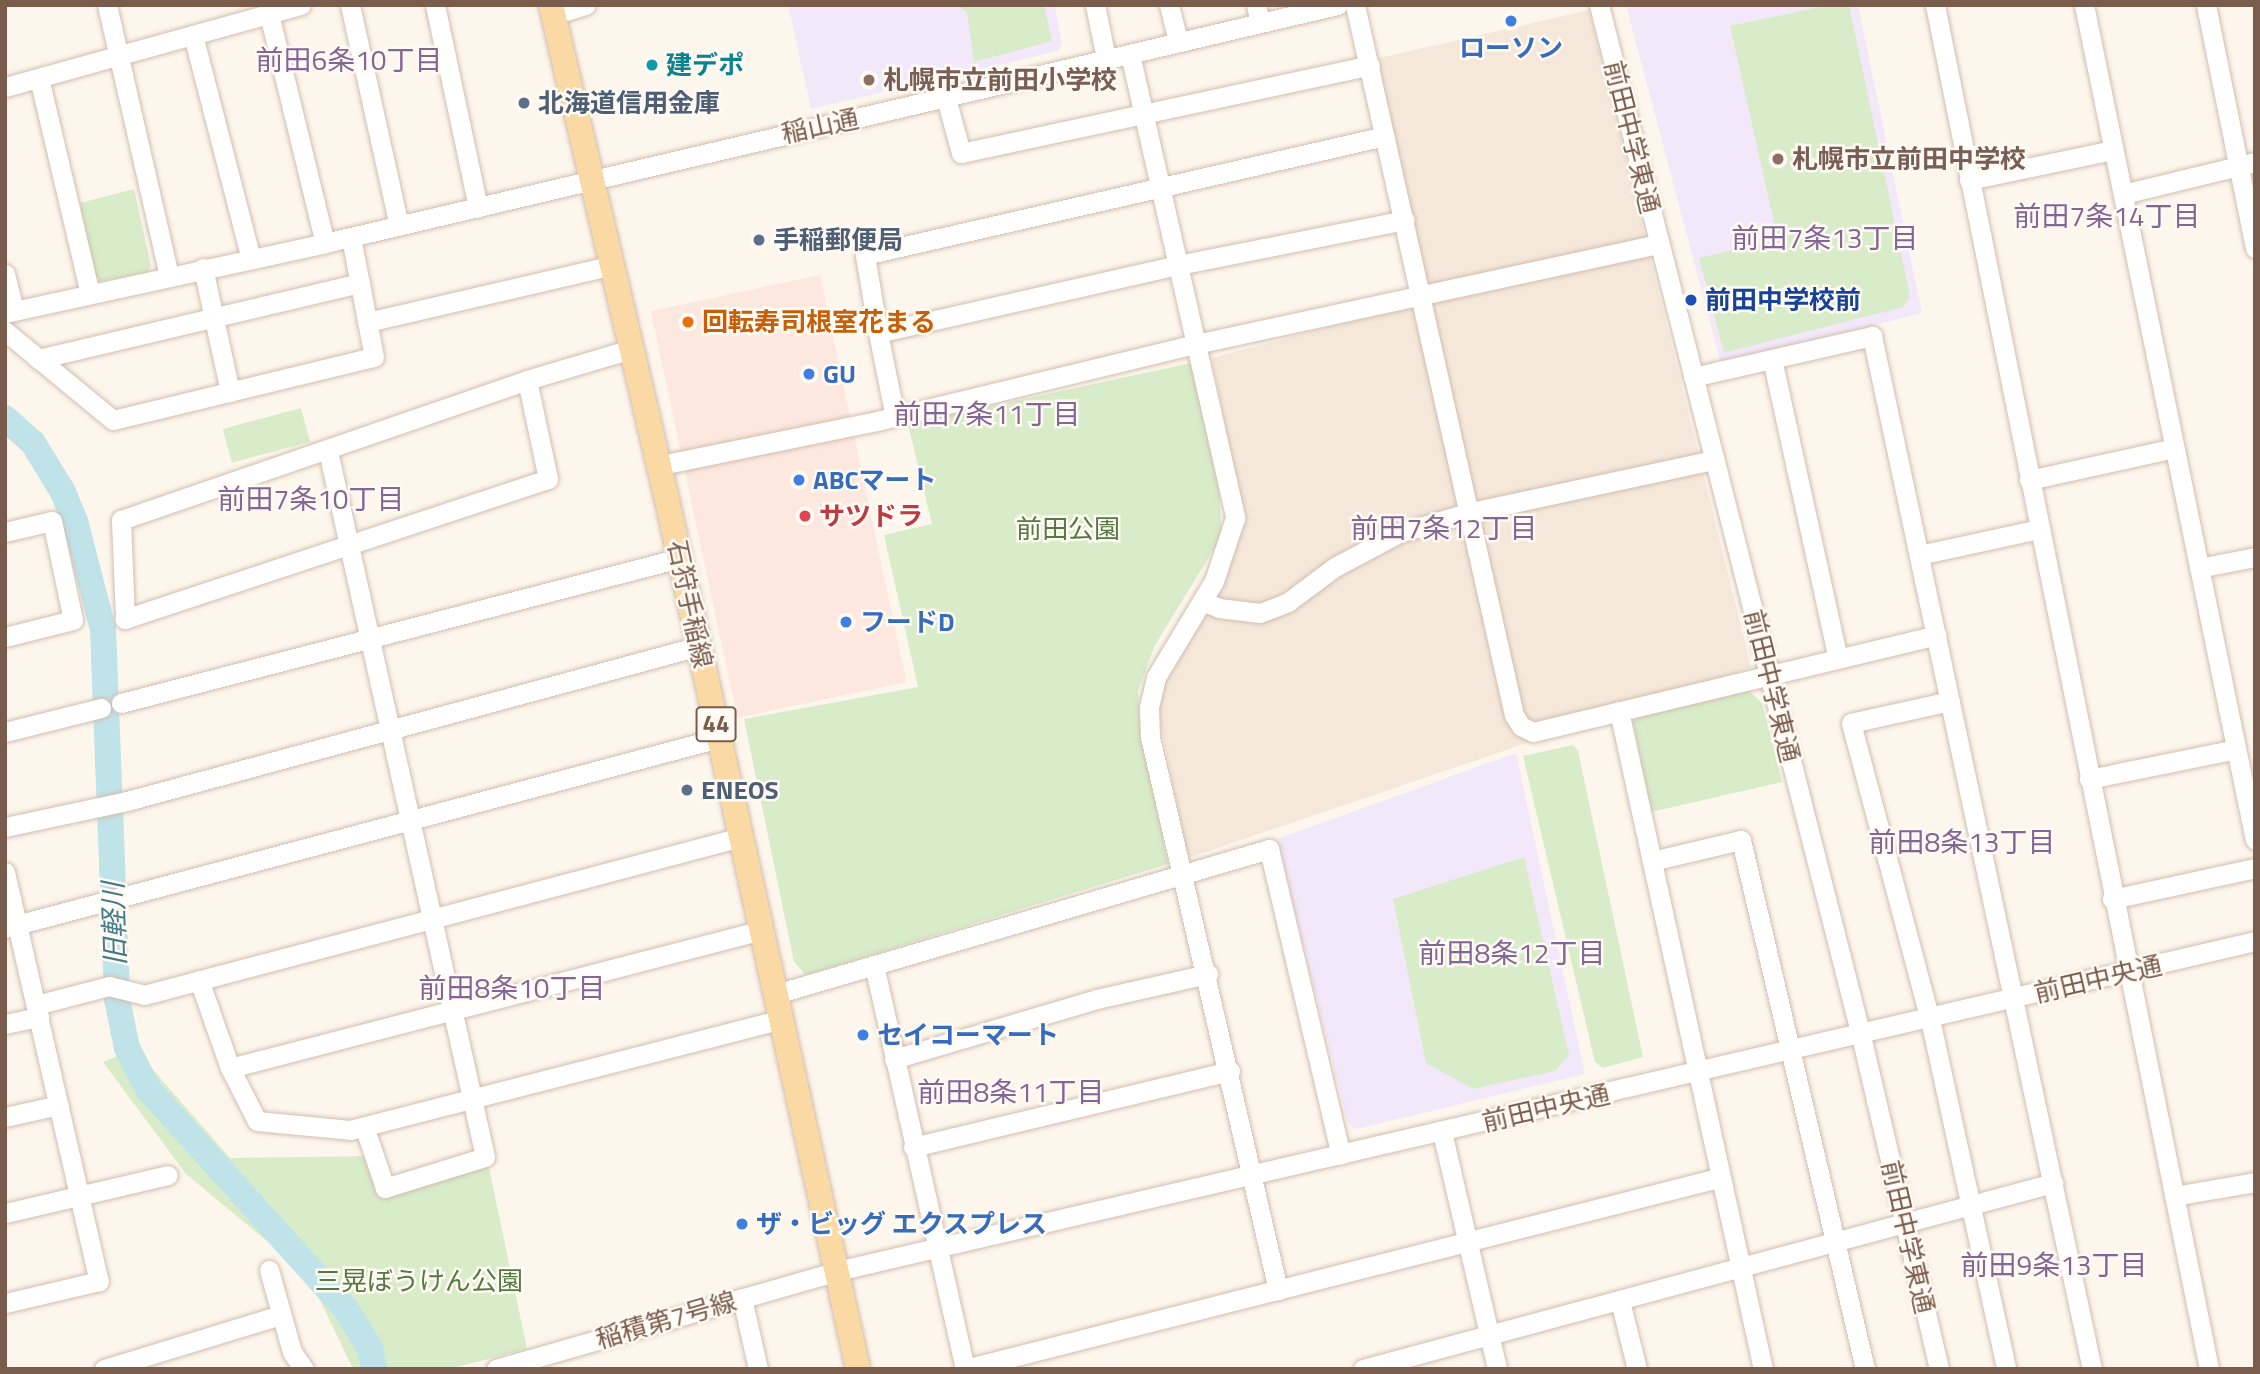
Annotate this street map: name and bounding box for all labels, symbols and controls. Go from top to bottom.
marker: ローソン [1503,13,1519,29]
place label: ローソン [1459,32,1563,64]
district label: 前田6条10丁目 [255,43,443,77]
place label: 建デポ [666,49,744,81]
marker: 建デポ [644,57,660,73]
street label: 前田中学東通 [1598,58,1666,216]
place label: 札幌市立前田小学校 [883,64,1117,96]
marker: 札幌市立前田小学校 [861,72,877,88]
place label: 北海道信用金庫 [538,87,720,119]
marker: 北海道信用金庫 [516,95,532,111]
street label: 稲山通 [779,103,861,149]
place label: 札幌市立前田中学校 [1792,143,2026,175]
marker: 札幌市立前田中学校 [1770,151,1786,167]
district label: 前田7条14丁目 [2013,199,2201,233]
district label: 前田7条13丁目 [1731,221,1919,255]
place label: 手稲郵便局 [773,224,903,256]
marker: 手稲郵便局 [751,232,767,248]
place label: 前田中学校前 [1705,284,1861,316]
marker: 前田中学校前 [1683,292,1699,308]
place label: 回転寿司根室花まる [702,306,936,338]
marker: 回転寿司根室花まる [680,314,696,330]
place label: GU [823,358,856,390]
marker: GU [801,366,817,382]
district label: 前田7条11丁目 [893,397,1081,431]
place label: ABCマート [813,464,937,496]
marker: ABCマート [791,472,807,488]
district label: 前田7条10丁目 [217,482,405,516]
place label: サツドラ [819,500,923,532]
marker: サツドラ [797,508,813,524]
district label: 前田7条12丁目 [1350,511,1538,545]
park label: 前田公園 [1016,513,1120,545]
street label: 石狩手稲線 [661,537,719,671]
place label: フードD [860,606,955,638]
street label: 前田中学東通 [1738,607,1806,765]
marker: フードD [838,614,854,630]
road number: 44 [695,704,737,744]
place label: ENEOS [701,774,779,806]
marker: ENEOS [679,782,695,798]
district label: 前田8条13丁目 [1868,825,2056,859]
water label: 旧軽川 [96,881,132,967]
district label: 前田8条12丁目 [1418,936,1606,970]
street label: 前田中央通 [2031,949,2165,1009]
district label: 前田8条10丁目 [418,971,606,1005]
place label: セイコーマート [877,1019,1059,1051]
marker: セイコーマート [855,1027,871,1043]
district label: 前田8条11丁目 [917,1075,1105,1109]
street label: 前田中央通 [1479,1078,1613,1138]
street label: 前田中学東通 [1875,1157,1941,1317]
place label: ザ・ビッグ エクスプレス [756,1208,1048,1240]
marker: ザ・ビッグ エクスプレス [734,1216,750,1232]
district label: 前田9条13丁目 [1960,1248,2148,1282]
park label: 三晃ぼうけん公園 [315,1265,523,1297]
street label: 稲積第7号線 [592,1285,740,1355]

